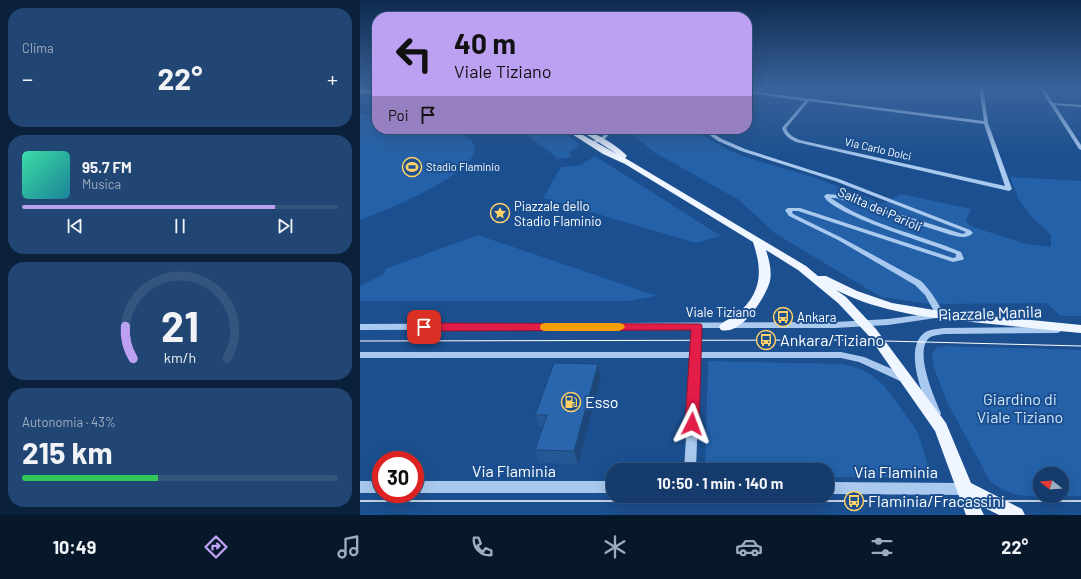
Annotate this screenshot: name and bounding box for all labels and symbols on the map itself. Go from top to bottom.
street label: Via Carlo Dolci [844,135,913,163]
sports icon: Stadio Flaminio [401,156,423,178]
place label: Stadio Flaminio [426,160,500,173]
street label: Salita dei Parioli [836,183,924,235]
place label: Piazzale dello Stadio Flaminio [514,198,602,229]
place icon: Piazzale dello Stadio Flaminio [489,202,511,224]
street label: Piazzale Manila [938,301,1042,324]
street label: Viale Tiziano [686,304,756,320]
bus stop icon: Ankara [772,306,794,328]
place label: Ankara [797,309,836,325]
pin [407,310,441,344]
bus stop icon: Ankara/Tiziano [755,329,777,351]
place label: Ankara/Tiziano [780,330,884,349]
park label: Giardino di Viale Tiziano [977,389,1063,426]
fuel station icon: Esso [560,391,582,413]
place label: Esso [585,392,619,411]
position arrow [671,403,713,445]
speed limit sign: 30 [372,451,424,503]
street label: Via Flaminia [472,461,556,480]
street label: Via Flaminia [854,462,938,481]
north arrow [1033,467,1069,503]
bus stop icon: Flaminia/Fracassini [843,490,865,512]
place label: Flaminia/Fracassini [868,491,1005,510]

